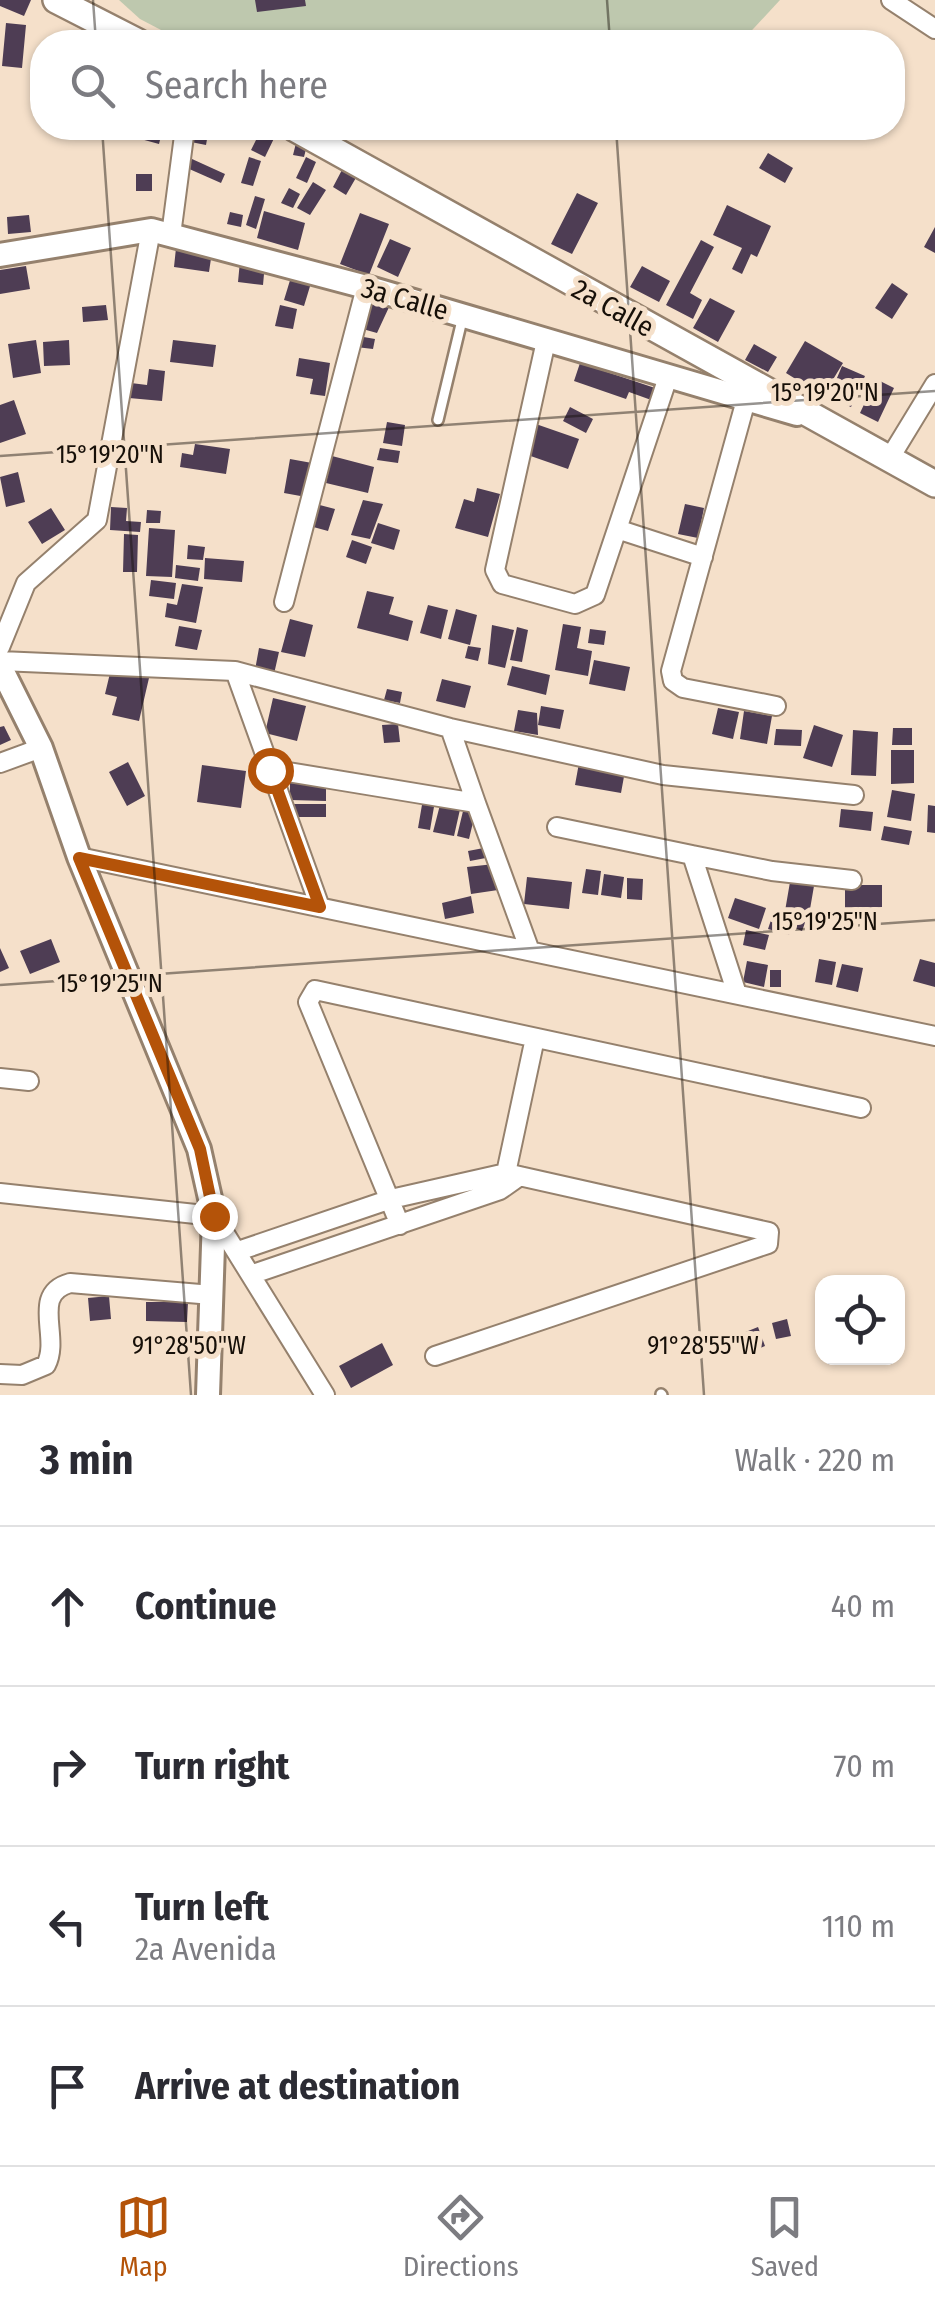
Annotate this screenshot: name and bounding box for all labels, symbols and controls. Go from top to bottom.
search box [30,30,905,140]
icon: search [65,58,120,113]
text: Search here [145,62,328,108]
street label: 3a Calle [358,271,452,327]
street label: 2a Calle [566,272,660,344]
text: 15°19'20"N [771,378,879,408]
text: 15°19'20"N [56,440,164,470]
route start [248,748,294,794]
text: 15°19'25"N [772,907,878,937]
text: 15°19'25"N [57,969,163,999]
route end [192,1194,238,1240]
map controls [815,1275,905,1365]
button: locate [815,1275,905,1365]
text: 91°28'50"W [132,1331,246,1361]
text: 91°28'55"W [647,1331,759,1361]
text: 3 min [40,1435,134,1485]
text: Walk · 220 m [734,1441,895,1479]
icon: ahead [40,1579,95,1634]
text: Continue [135,1583,276,1629]
text: 40 m [831,1587,895,1625]
icon: right [40,1739,95,1794]
text: Turn right [135,1743,289,1789]
text: 70 m [834,1747,895,1785]
text: Turn left [135,1884,269,1930]
icon: left [40,1899,95,1954]
text: 110 m [822,1907,895,1945]
text: 2a Avenida [135,1930,277,1968]
icon: arrive [40,2059,95,2114]
text: Arrive at destination [135,2063,460,2109]
tab: Map [116,2190,171,2283]
tab: Directions [403,2190,519,2283]
tab: Saved [751,2190,819,2283]

